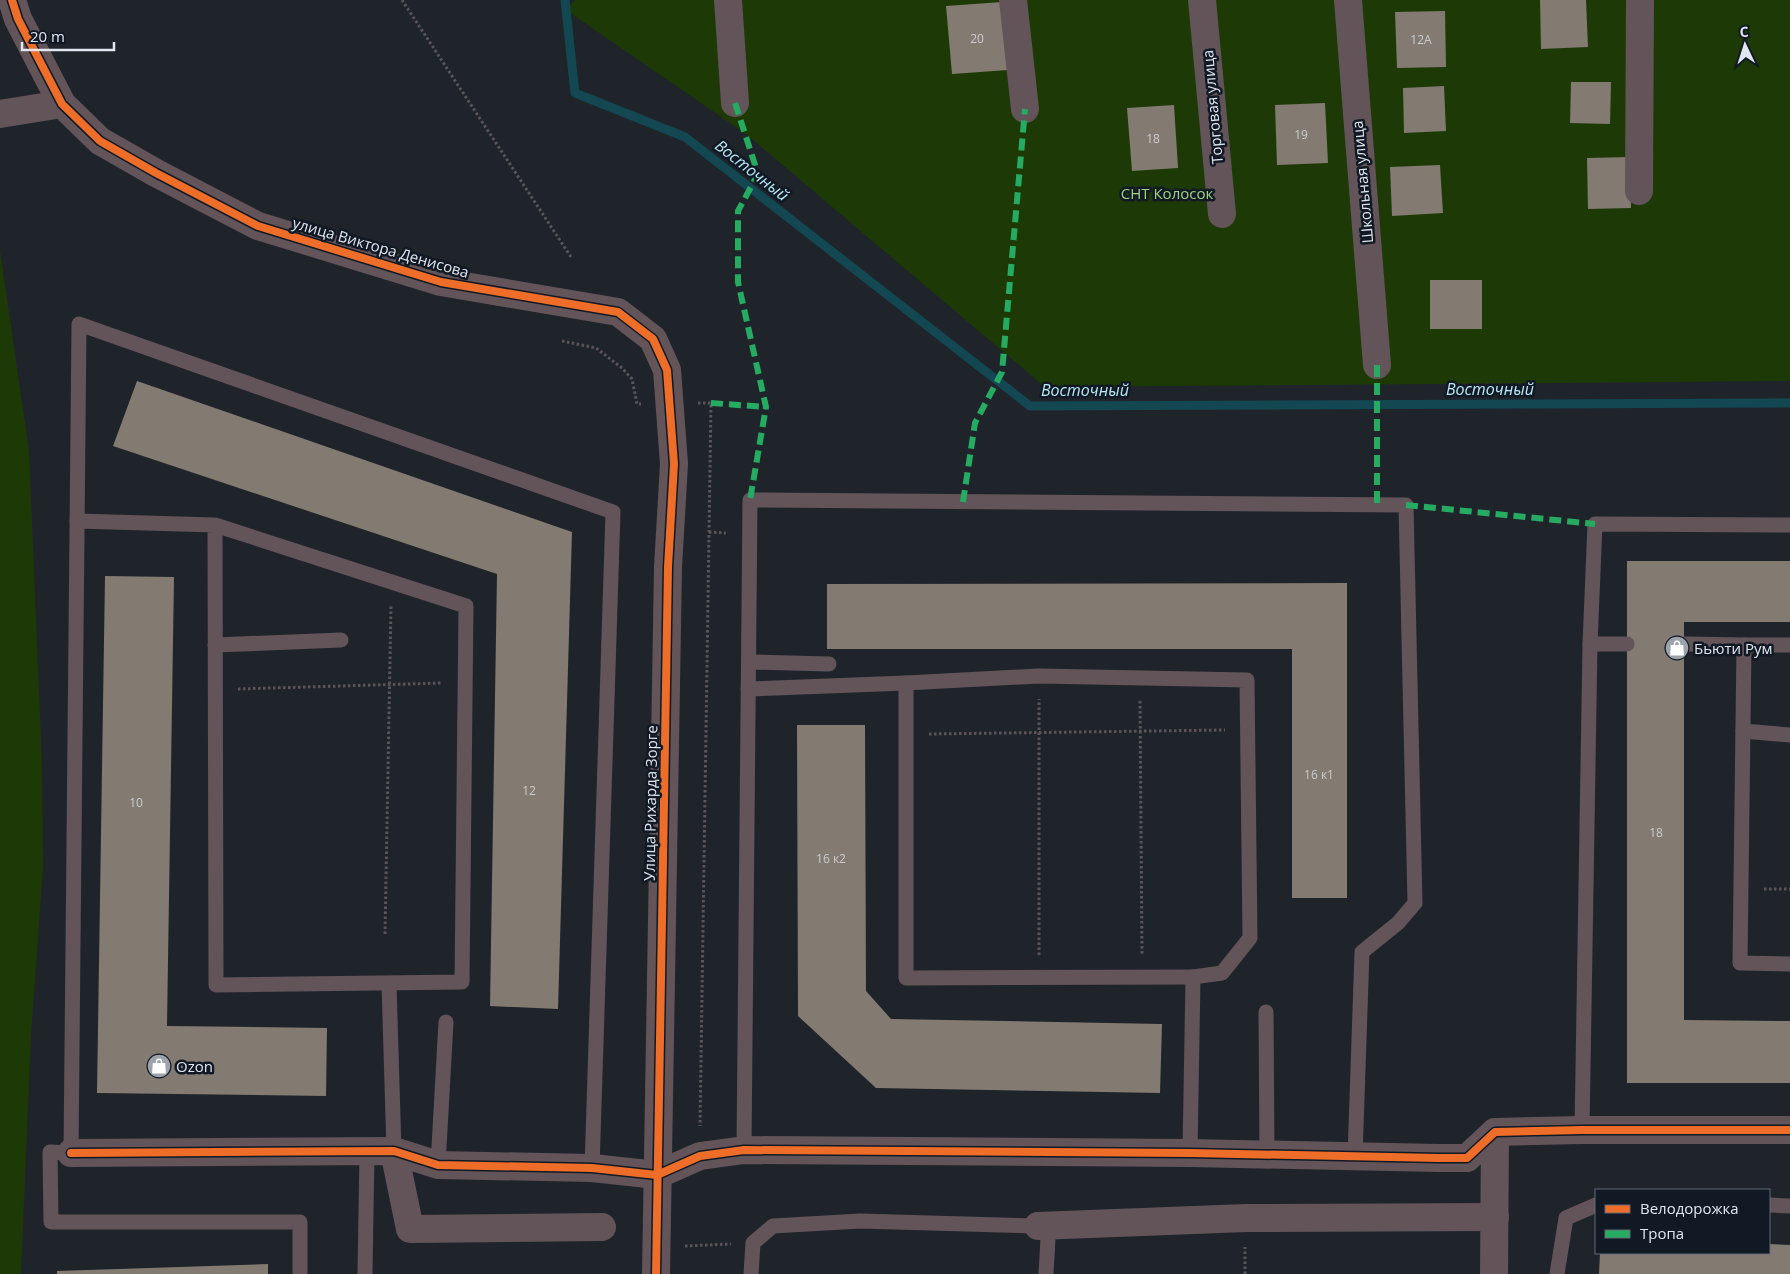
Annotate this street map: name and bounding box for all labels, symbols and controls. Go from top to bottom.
scale bar [22,20,115,52]
north arrow [1720,20,1770,70]
text: С [1739,22,1749,41]
text: 20 m [30,26,65,46]
house number: 20 [970,30,984,47]
house number: 12А [1410,31,1432,48]
street label: Торговая улица [1197,49,1227,165]
street label: Школьная улица [1347,120,1377,244]
house number: 19 [1294,126,1308,143]
house number: 18 [1146,130,1160,147]
water label: Восточный [711,134,793,206]
park label: СНТ Колосок [1121,183,1213,203]
street label: улица Виктора Денисова [290,212,472,282]
water label: Восточный [1446,378,1534,400]
water label: Восточный [1041,379,1129,401]
shop icon: Бьюти Рум [1664,635,1690,661]
place label: Бьюти Рум [1694,638,1773,658]
street label: Улица Рихарда Зорге [639,725,661,881]
house number: 16 к1 [1304,766,1334,783]
house number: 12 [522,782,536,799]
house number: 10 [129,794,143,811]
house number: 18 [1649,824,1663,841]
house number: 16 к2 [816,850,846,867]
shop icon: Ozon [146,1053,172,1079]
place label: Ozon [176,1056,213,1076]
legend [1595,1189,1770,1254]
text: Велодорожка [1640,1198,1739,1218]
text: Тропа [1640,1223,1684,1243]

